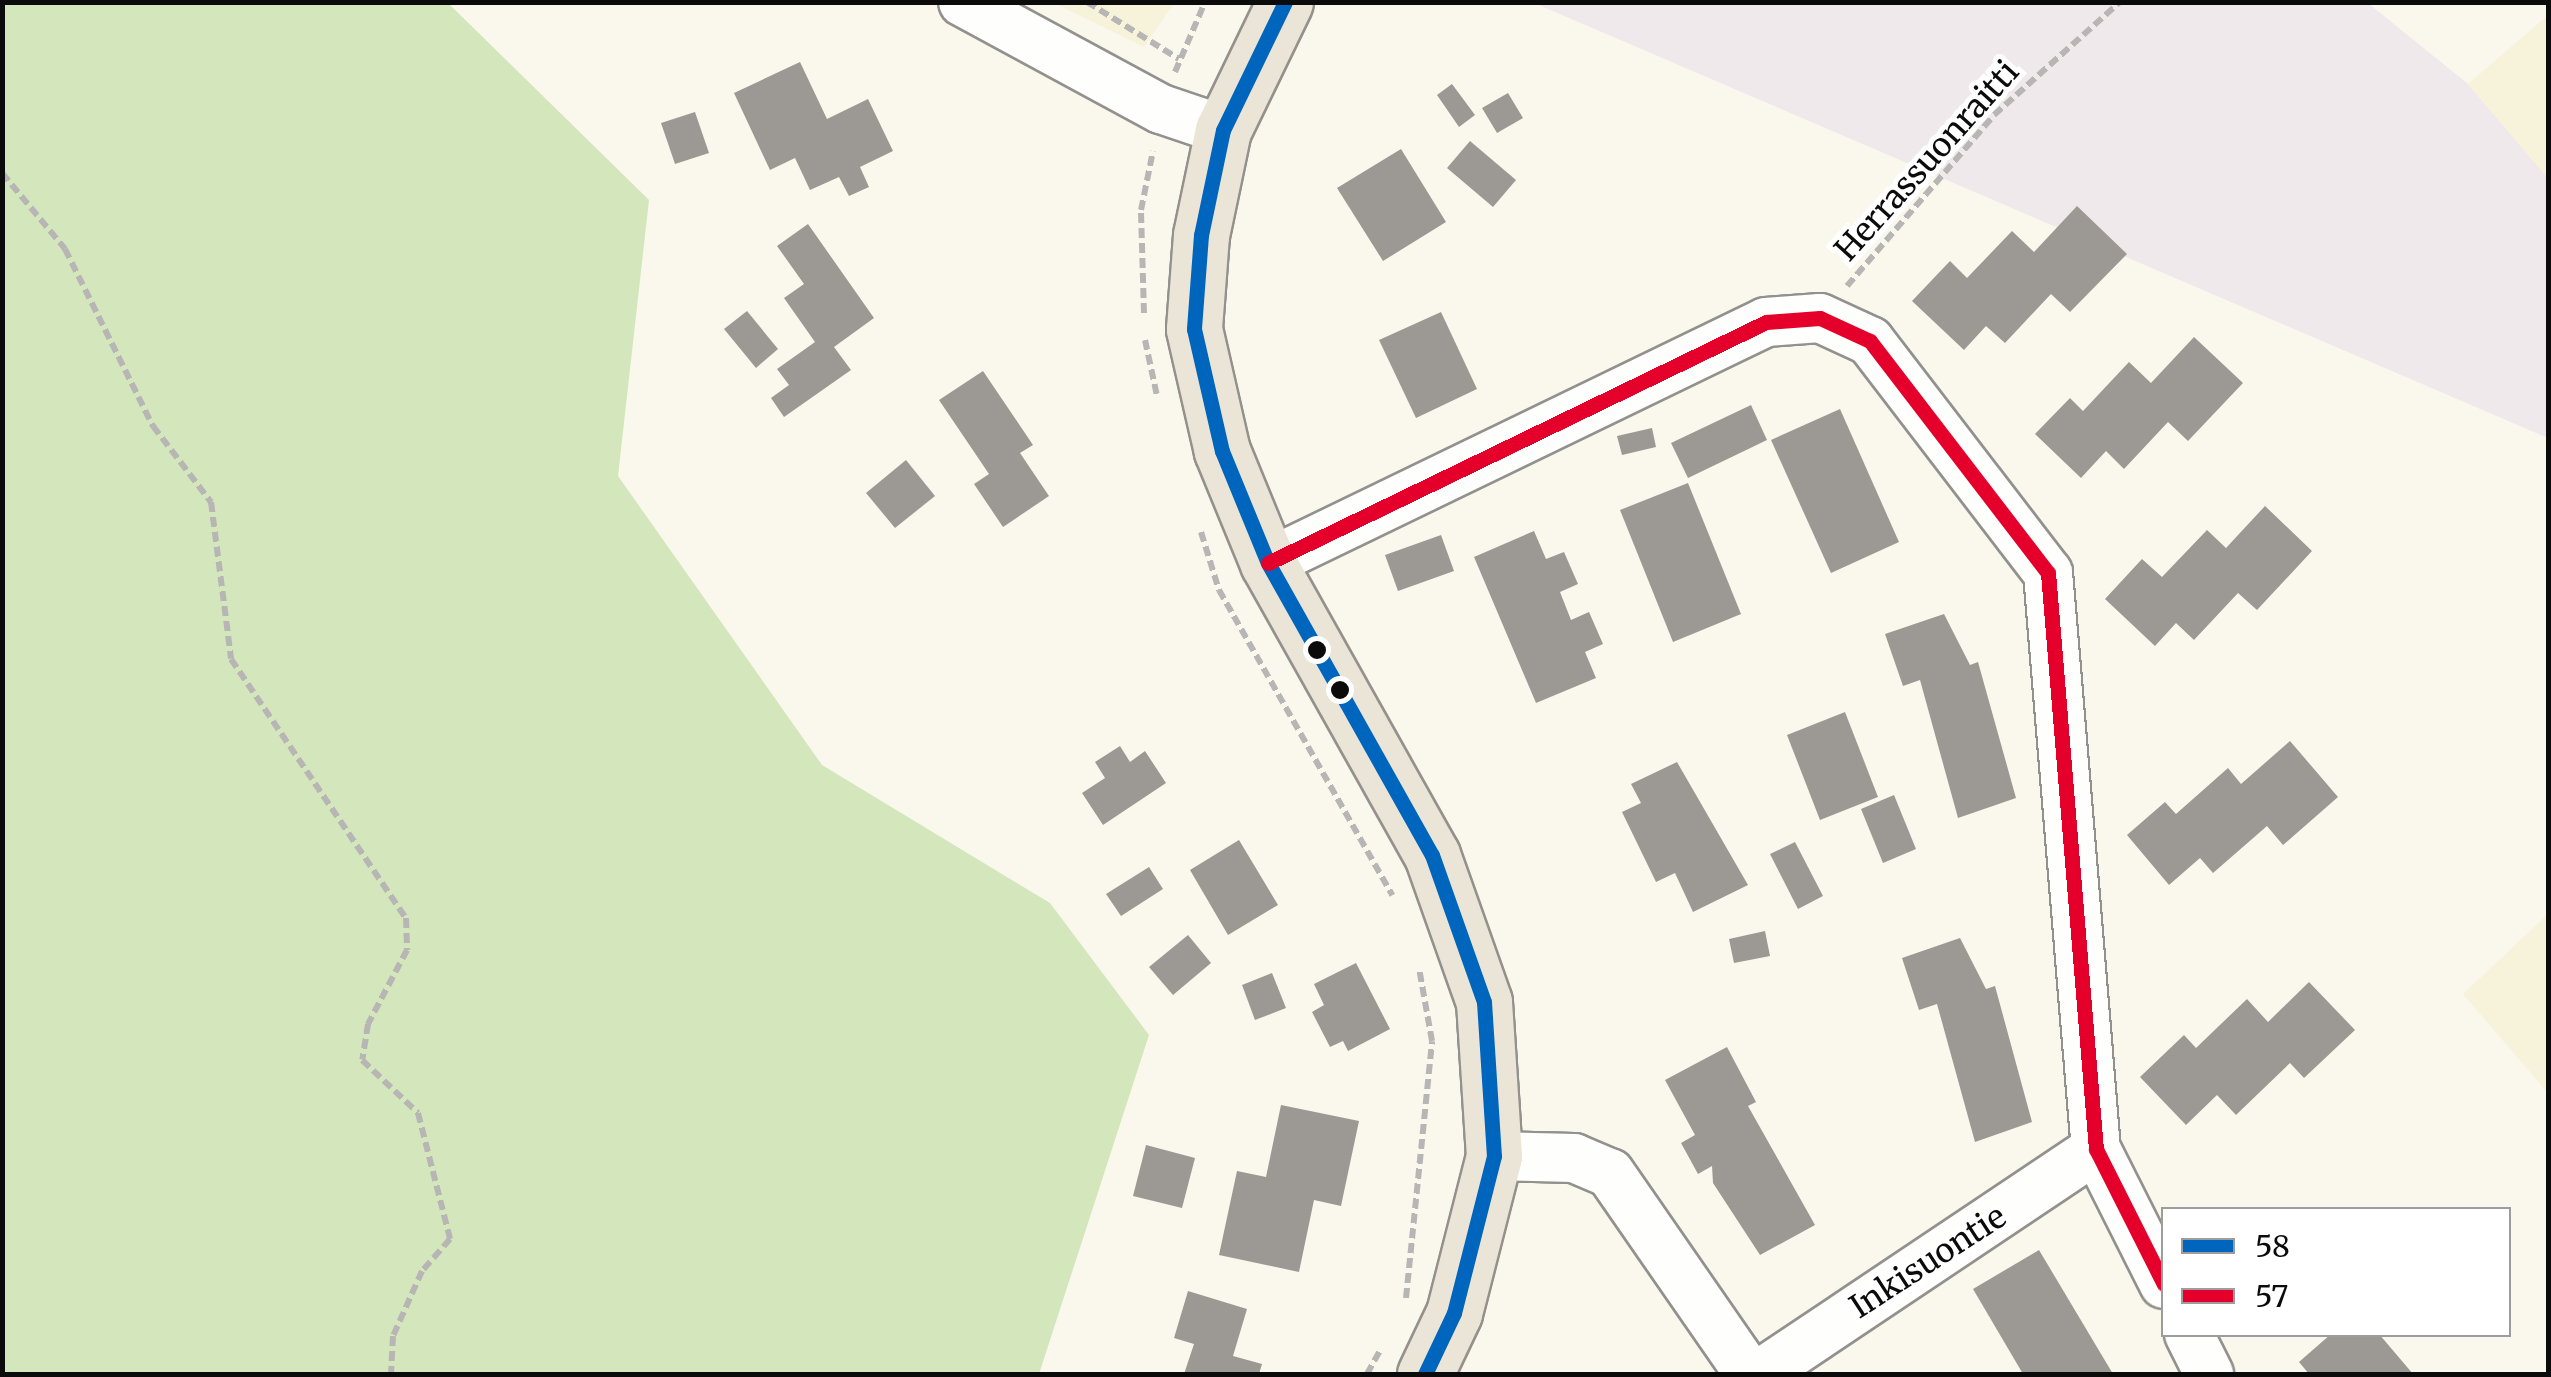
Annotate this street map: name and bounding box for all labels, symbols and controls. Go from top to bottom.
street label: Herrassuonraitti [1827,53,2027,269]
unlabelled marker [1307,640,1327,660]
unlabelled marker [1330,680,1350,700]
street label: Inkisuontie [1843,1197,2013,1327]
legend [2161,1207,2511,1337]
text: 58 [2255,1227,2290,1265]
text: 57 [2255,1277,2288,1315]

